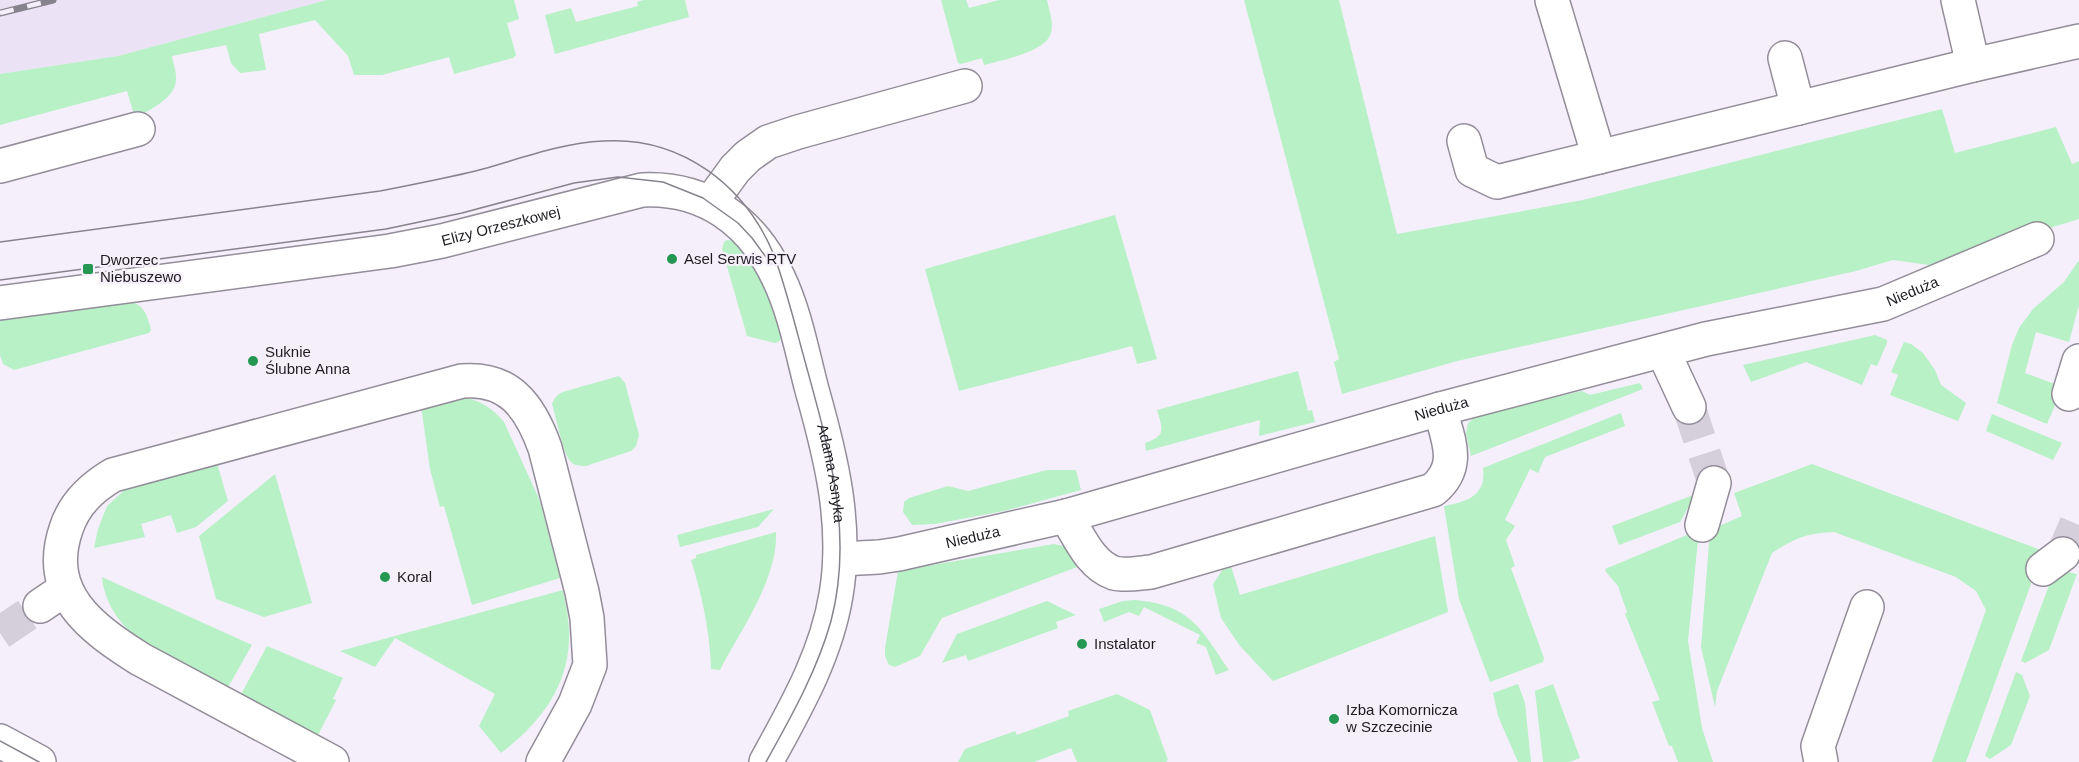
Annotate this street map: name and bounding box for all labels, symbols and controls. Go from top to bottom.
street label: Elizy Orzeszkowej [439,202,562,249]
place label: Asel Serwis RTV [684,250,796,267]
place label: Dworzec Niebuszewo [100,251,182,285]
marker: Asel Serwis RTV [665,252,679,266]
marker: Dworzec Niebuszewo [81,262,95,276]
street label: Nieduża [1884,272,1942,310]
place label: Suknie Ślubne Anna [265,343,351,377]
marker: Suknie Ślubne Anna [246,354,260,368]
street label: Nieduża [1412,393,1471,424]
street label: Adama Asnyka [814,422,848,524]
street label: Nieduża [944,522,1002,551]
place label: Koral [397,568,432,585]
marker: Koral [378,570,392,584]
place label: Instalator [1094,635,1156,652]
marker: Instalator [1075,637,1089,651]
place label: Izba Komornicza w Szczecinie [1345,701,1458,735]
marker: Izba Komornicza w Szczecinie [1327,712,1341,726]

